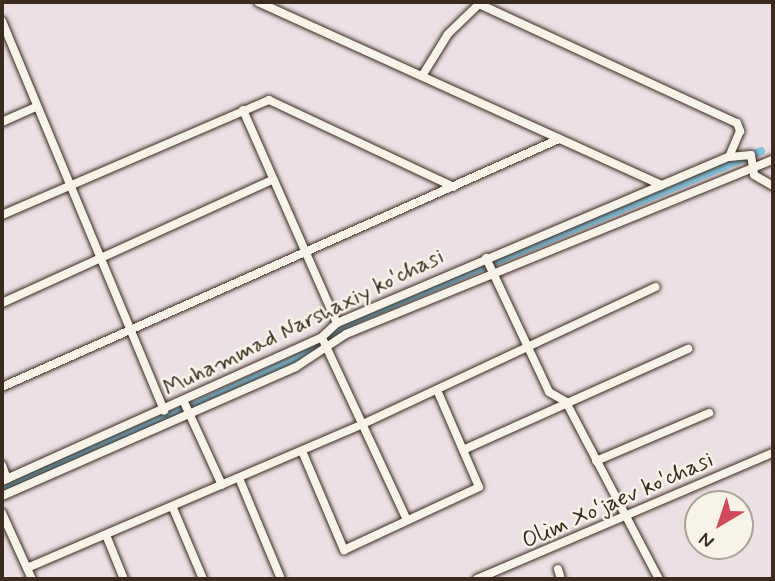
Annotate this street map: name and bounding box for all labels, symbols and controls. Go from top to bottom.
street label: Muhammad Narshaxiy ko'chasi [159,243,449,403]
street label: Olim Xoʻjaev ko'chasi [518,447,718,555]
north arrow [684,490,754,560]
text: N [694,526,720,554]

